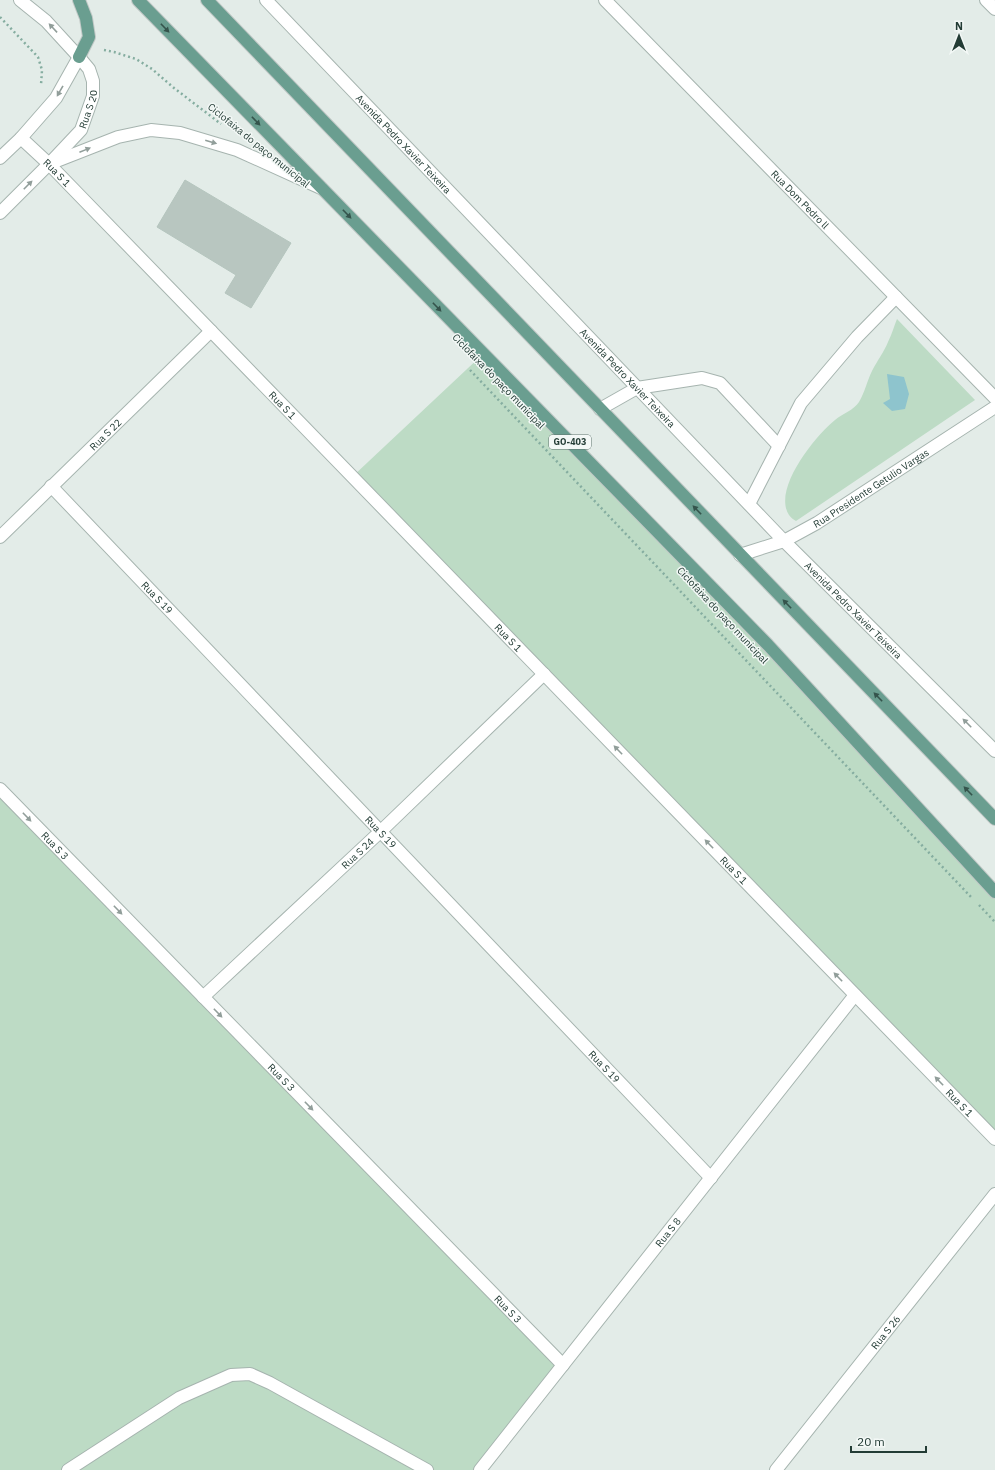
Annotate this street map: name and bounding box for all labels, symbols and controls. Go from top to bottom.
north arrow [939,16,979,56]
text: N [955,19,963,33]
one-way arrow [160,23,170,33]
one-way arrow [49,24,58,33]
one-way arrow [57,85,64,97]
street label: Rua S 20 [76,90,100,130]
street label: Avenida Pedro Xavier Teixeira [353,92,454,197]
street label: Ciclofaixa do paço municipal [205,100,313,191]
one-way arrow [251,116,260,126]
one-way arrow [205,139,217,145]
one-way arrow [80,147,91,153]
street label: Rua S 1 [40,156,73,190]
street label: Rua Dom Pedro ll [768,167,832,232]
one-way arrow [23,180,33,190]
one-way arrow [342,209,352,219]
one-way arrow [433,302,442,312]
street label: Avenida Pedro Xavier Teixeira [577,326,678,431]
street label: Ciclofaixa do paço municipal [450,331,548,432]
street label: Rua S 1 [266,389,299,422]
street label: Rua S 22 [87,416,124,453]
road number: GO-403 [549,435,591,449]
street label: Rua Presidente Getulio Vargas [811,446,932,531]
one-way arrow [692,505,702,515]
street label: Avenida Pedro Xavier Teixeira [802,559,905,662]
street label: Ciclofaixa do paço municipal [674,564,771,667]
street label: Rua S 19 [138,579,175,617]
one-way arrow [782,599,792,609]
street label: Rua S 1 [492,621,525,655]
one-way arrow [873,692,882,702]
one-way arrow [962,718,972,728]
one-way arrow [613,745,623,755]
one-way arrow [963,786,973,796]
one-way arrow [22,812,32,822]
street label: Rua S 19 [362,813,399,851]
street label: Rua S 3 [38,829,71,863]
street label: Rua S 24 [339,835,377,872]
one-way arrow [704,839,714,849]
street label: Rua S 1 [717,854,750,887]
one-way arrow [113,905,123,915]
one-way arrow [833,972,843,982]
one-way arrow [214,1008,223,1018]
street label: Rua S 19 [586,1048,623,1086]
street label: Rua S 3 [265,1061,298,1094]
one-way arrow [934,1076,943,1086]
street label: Rua S 1 [943,1086,976,1120]
one-way arrow [304,1101,314,1111]
street label: Rua S 8 [653,1215,684,1250]
street label: Rua S 3 [491,1293,524,1326]
street label: Rua S 26 [868,1313,903,1352]
scale bar [851,1428,926,1454]
text: 20 m [857,1434,885,1449]

